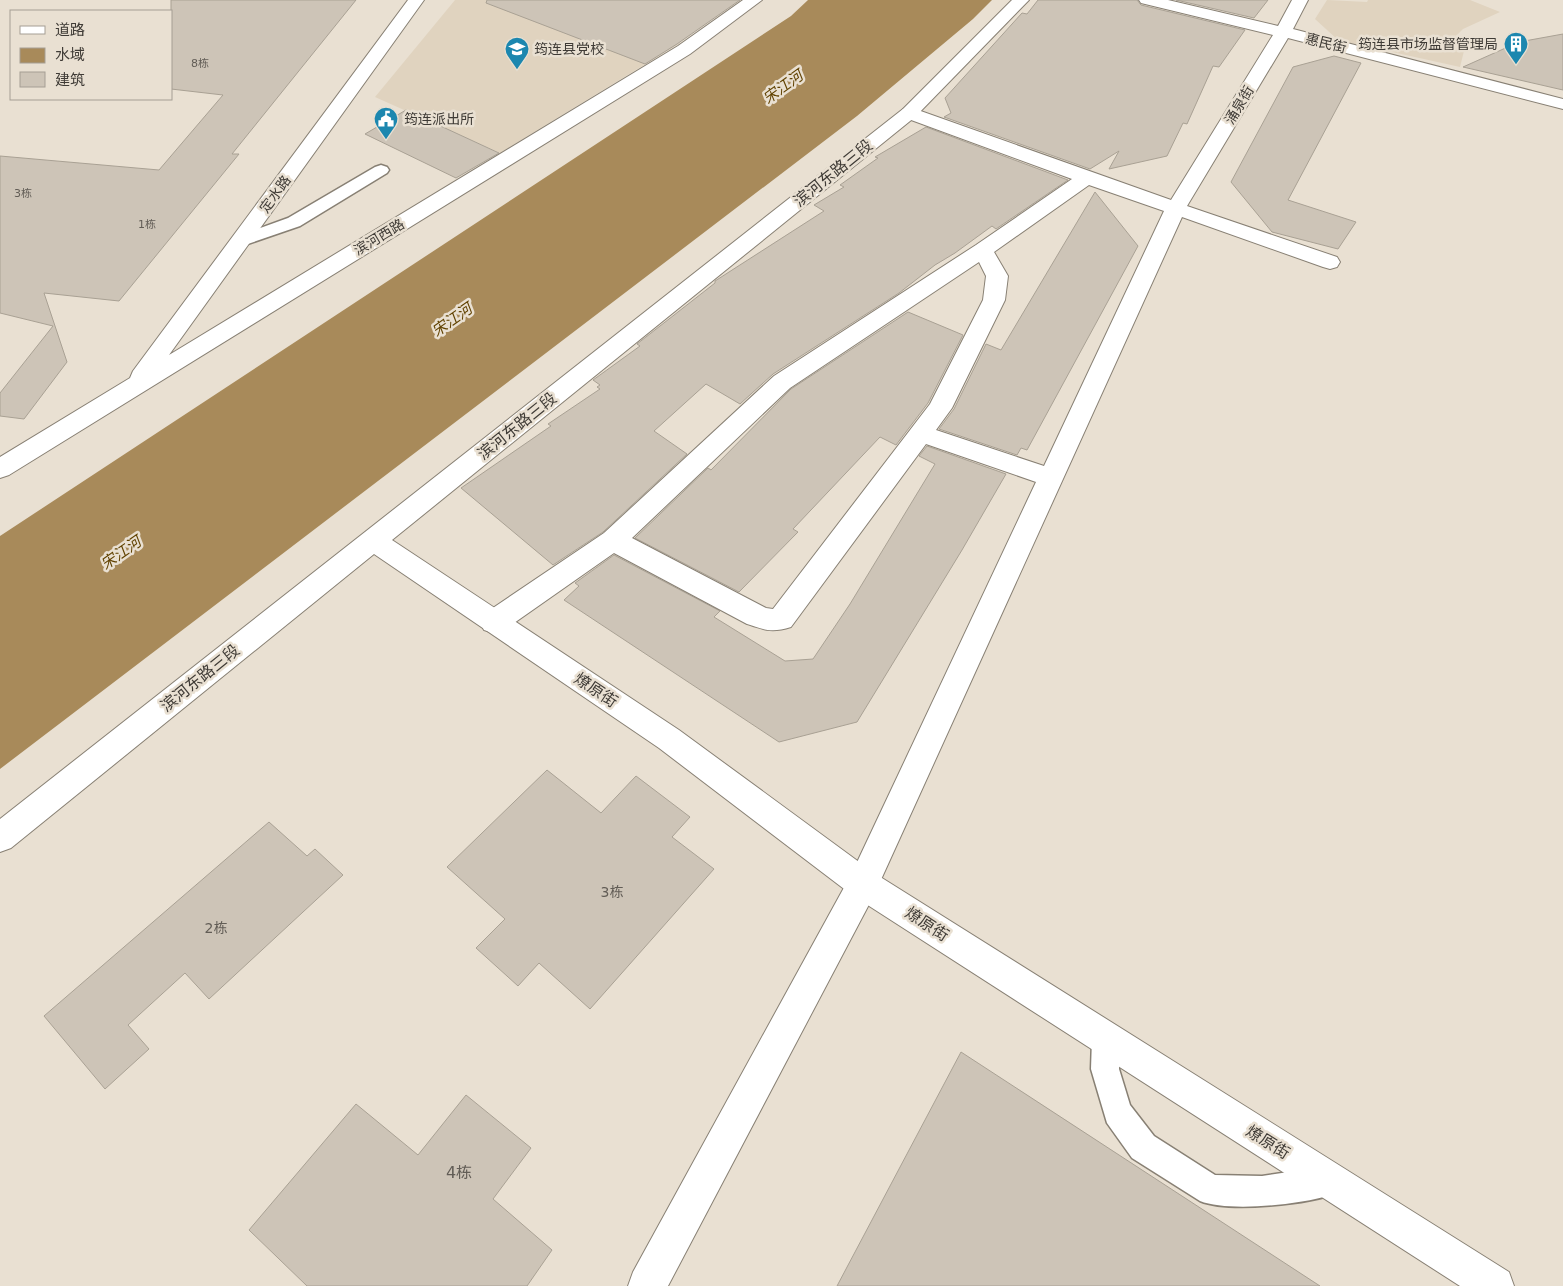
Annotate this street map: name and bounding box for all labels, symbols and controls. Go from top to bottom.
legend [10,10,172,100]
text: 道路 [55,21,85,39]
street label: 惠民街 [1304,30,1348,56]
building icon: 筠连县市场监督管理局 [1503,31,1529,65]
school or university icon: 筠连县党校 [504,36,530,70]
place label: 筠连县市场监督管理局 [1358,36,1498,52]
place label: 筠连县党校 [534,41,604,57]
text: 水域 [55,46,85,64]
house number: 8栋 [191,57,209,70]
water label: 宋江河 [760,65,809,108]
text: 建筑 [55,71,85,89]
street label: 涌泉街 [1221,83,1257,127]
public building icon: 筠连派出所 [373,106,399,140]
place label: 筠连派出所 [404,111,474,127]
street label: 滨河东路三段 [790,135,876,211]
street label: 定水路 [256,172,294,216]
house number: 3栋 [14,187,32,200]
street label: 滨河西路 [351,216,407,258]
house number: 1栋 [138,218,156,231]
water label: 宋江河 [428,298,478,340]
street label: 滨河东路三段 [474,388,560,464]
water label: 宋江河 [97,531,147,573]
street label: 滨河东路三段 [157,640,243,716]
street label: 燎原街 [571,669,621,711]
house number: 3栋 [601,884,623,900]
street label: 燎原街 [902,903,952,945]
house number: 2栋 [205,920,227,936]
street label: 燎原街 [1243,1121,1293,1163]
house number: 4栋 [446,1163,472,1182]

